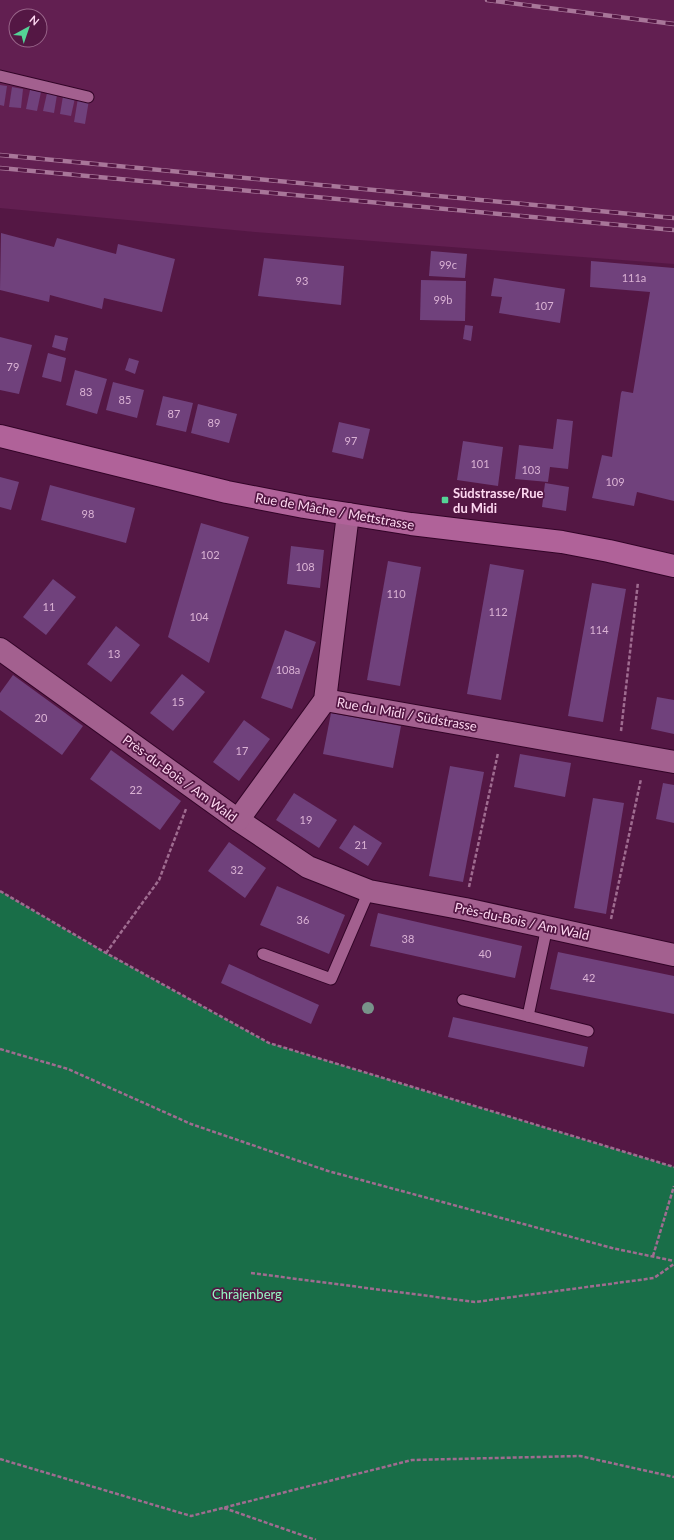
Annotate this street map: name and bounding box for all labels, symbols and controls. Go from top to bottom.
north arrow [8,8,48,48]
text: N [27,12,42,28]
house number: 99c [439,258,457,271]
house number: 111a [622,271,646,284]
house number: 93 [296,274,308,287]
house number: 99b [434,293,452,306]
house number: 107 [534,299,554,312]
house number: 79 [7,360,19,373]
house number: 83 [80,385,92,398]
house number: 85 [119,393,131,406]
house number: 87 [168,407,180,420]
house number: 89 [208,416,220,429]
house number: 97 [345,434,357,447]
house number: 101 [470,457,490,470]
house number: 103 [521,463,541,476]
house number: 109 [605,475,625,488]
place label: Südstrasse/Rue du Midi [453,485,543,516]
street label: Rue de Mâche / Mettstrasse [254,489,416,533]
marker: Südstrasse/Rue du Midi [440,495,450,505]
house number: 98 [82,507,94,520]
house number: 102 [200,548,220,561]
house number: 108 [295,560,315,573]
house number: 110 [386,587,406,600]
house number: 11 [43,600,55,613]
house number: 112 [488,605,508,618]
house number: 104 [189,610,209,623]
house number: 114 [589,623,609,636]
house number: 13 [108,647,120,660]
house number: 108a [276,663,300,676]
street label: Rue du Midi / Südstrasse [336,694,479,734]
house number: 15 [172,695,184,708]
house number: 20 [35,711,48,724]
street label: Près-du-Bois / Am Wald [120,731,240,825]
house number: 17 [236,744,248,757]
house number: 22 [130,783,142,796]
house number: 19 [300,813,312,826]
house number: 21 [355,838,367,851]
house number: 32 [231,863,243,876]
street label: Près-du-Bois / Am Wald [453,899,591,943]
house number: 36 [297,913,309,926]
house number: 38 [402,932,414,945]
house number: 40 [479,947,492,960]
house number: 42 [583,971,595,984]
park label: Chräjenberg [212,1286,282,1302]

